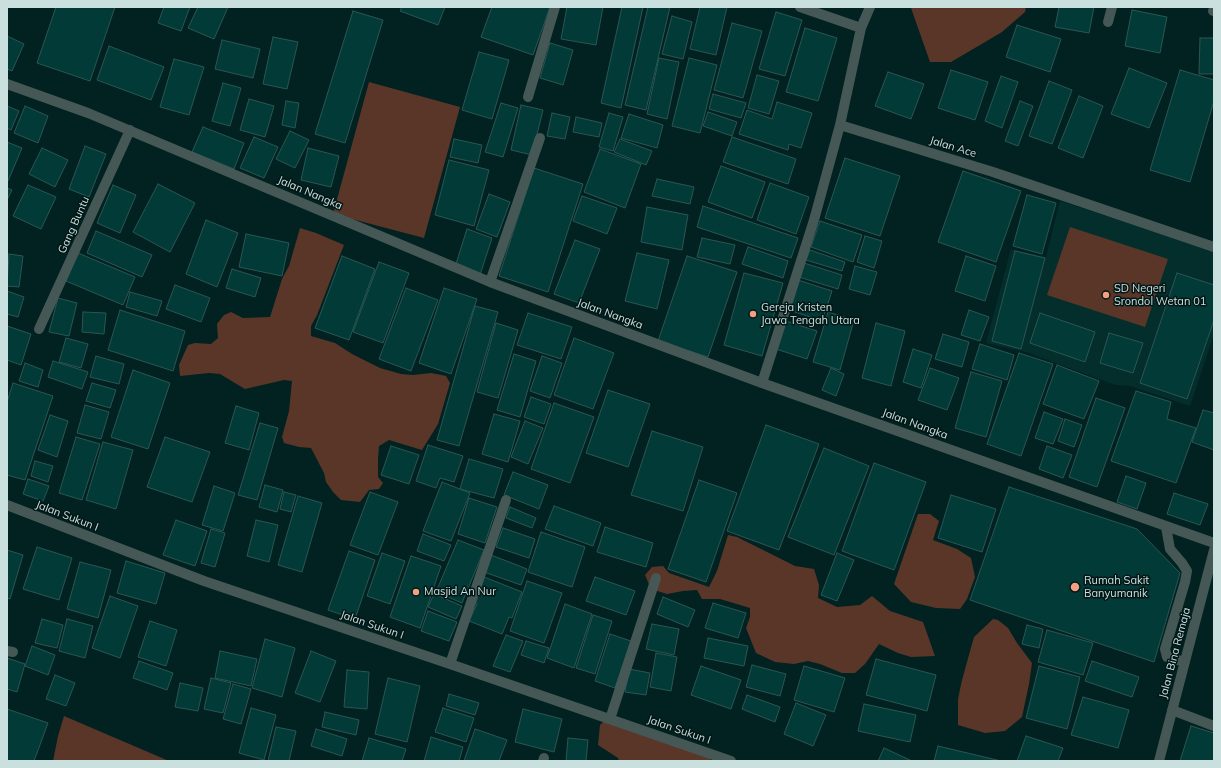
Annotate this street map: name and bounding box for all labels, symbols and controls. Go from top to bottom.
street label: Jalan Ace [928,134,978,160]
street label: Jalan Nangka [276,173,344,213]
street label: Gang Buntu [56,194,92,256]
place label: SD Negeri Srondol Wetan 01 [1114,282,1206,308]
marker: SD Negeri Srondol Wetan 01 [1101,290,1111,300]
street label: Jalan Nangka [575,296,645,332]
place label: Gereja Kristen Jawa Tengah Utara [761,301,860,327]
marker: Gereja Kristen Jawa Tengah Utara [748,309,758,319]
street label: Jalan Nangka [880,406,950,442]
street label: Jalan Sukun I [34,498,100,534]
place label: Rumah Sakit Banyumanik [1084,574,1149,600]
marker: Rumah Sakit Banyumanik [1069,581,1081,593]
place label: Masjid An Nur [424,585,496,599]
marker: Masjid An Nur [411,587,421,597]
street label: Jalan Bina Remaja [1156,606,1194,700]
street label: Jalan Sukun I [339,608,405,642]
street label: Jalan Sukun I [646,713,712,747]

